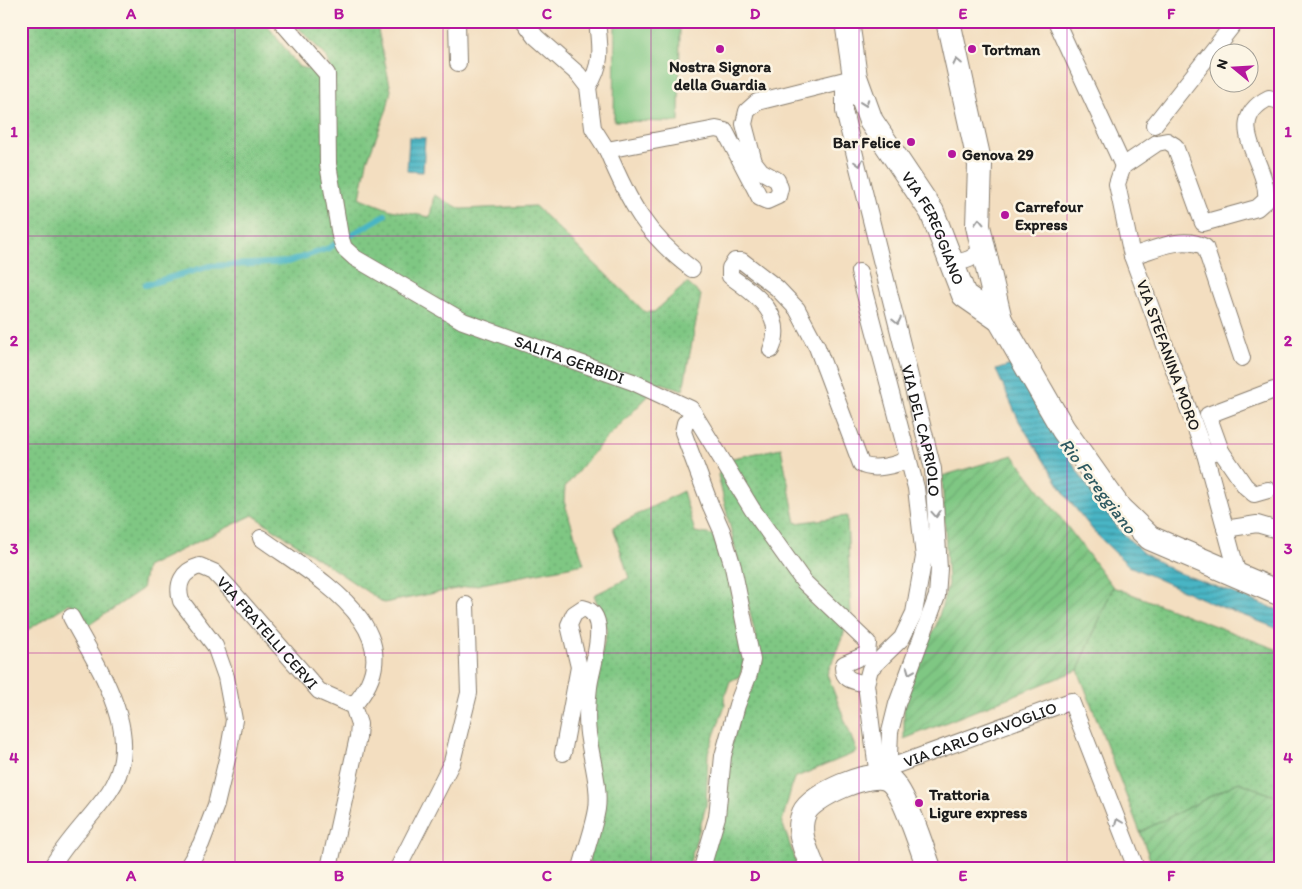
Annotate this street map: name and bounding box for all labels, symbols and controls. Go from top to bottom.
text: A [125,4,137,23]
text: B [334,4,345,23]
text: C [542,4,553,23]
text: D [750,4,761,23]
text: E [959,4,968,23]
text: F [1167,4,1176,23]
place label: Tortman [981,40,1041,59]
north arrow [1210,42,1260,92]
marker: Nostra Signora della Guardia [714,43,726,55]
marker: Tortman [966,43,978,55]
place label: Nostra Signora della Guardia [669,57,771,94]
one-way arrow [952,57,963,66]
text: N [1213,57,1232,71]
one-way arrow [859,98,869,106]
text: 1 [10,122,18,141]
text: 1 [1284,122,1292,141]
place label: Bar Felice [833,133,901,152]
marker: Bar Felice [905,136,917,148]
place label: Genova 29 [962,145,1034,164]
marker: Genova 29 [946,148,958,160]
one-way arrow [853,158,863,166]
street label: VIA FEREGGIANO [898,168,968,288]
place label: Carrefour Express [1015,197,1084,235]
marker: Carrefour Express [999,209,1011,221]
one-way arrow [974,217,984,225]
street label: VIA STEFANINA MORO [1132,277,1205,433]
one-way arrow [891,316,902,325]
text: 2 [10,331,19,350]
street label: SALITA GERBIDI [512,331,627,388]
text: 2 [1284,331,1293,350]
street label: VIA DEL CAPRIOLO [897,363,944,497]
water label: Rio Fereggiano [1055,434,1142,539]
one-way arrow [930,510,941,518]
text: 3 [10,539,19,558]
text: 3 [1284,539,1293,558]
street label: VIA FRATELLI CERVI [213,572,322,693]
one-way arrow [906,666,916,675]
street label: VIA CARLO GAVOGLIO [901,698,1059,771]
text: 4 [9,748,19,767]
text: 4 [1283,748,1293,767]
place label: Trattoria Ligure express [928,785,1027,823]
marker: Trattoria Ligure express [913,797,925,809]
one-way arrow [1114,818,1124,827]
text: A [125,866,137,885]
text: B [334,866,345,885]
text: C [542,866,553,885]
text: D [750,866,761,885]
text: E [959,866,968,885]
text: F [1167,866,1176,885]

